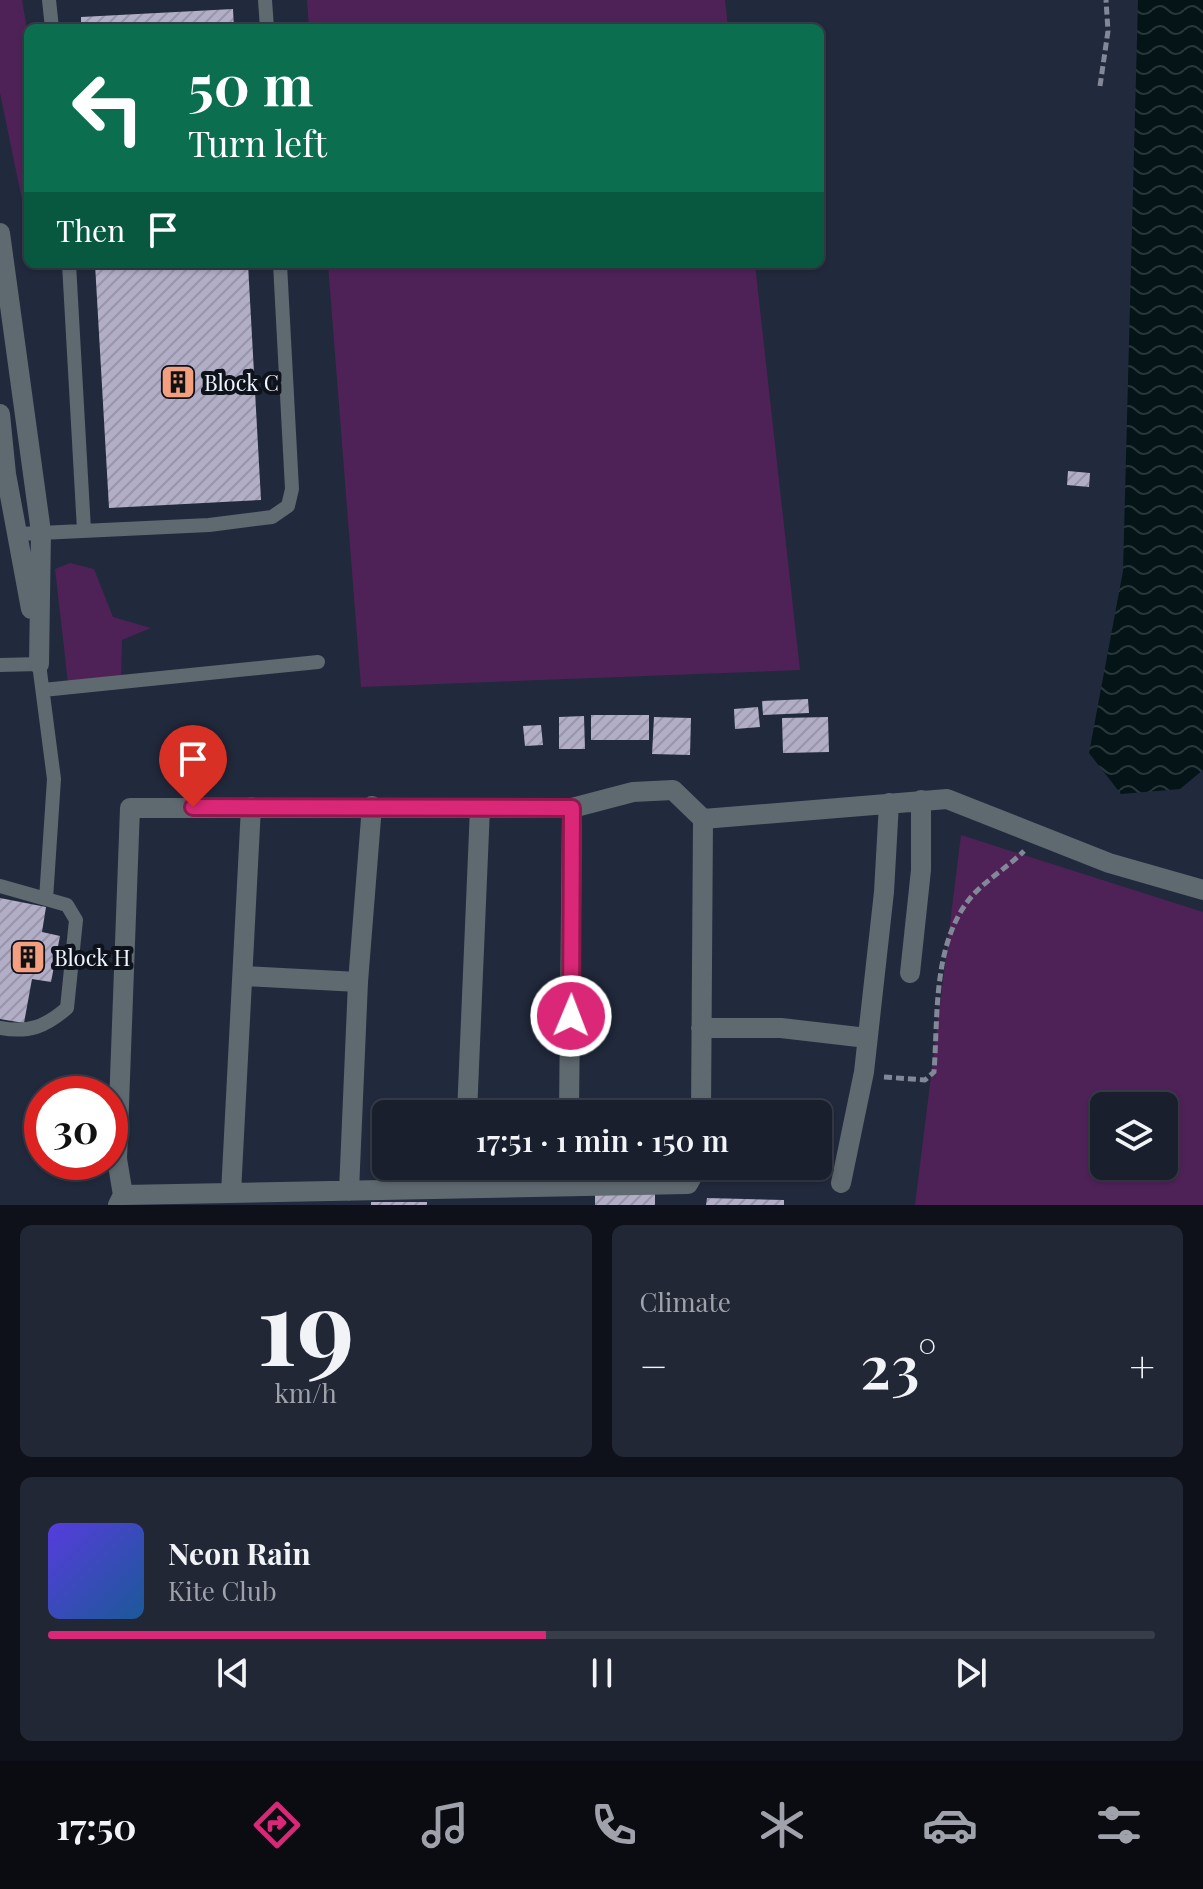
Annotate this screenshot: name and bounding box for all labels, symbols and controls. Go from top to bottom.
text: 50 m [188,46,314,121]
icon: left [56,56,160,160]
text: Turn left [188,118,327,166]
icon: arrive [141,208,185,252]
text: Then [56,210,125,250]
building icon: Block C [159,363,197,401]
place label: Block C [204,367,279,397]
pin [159,725,227,807]
icon: arrive [171,737,215,781]
building icon: Block H [9,938,47,976]
place label: Block H [54,942,130,972]
position arrow [529,974,613,1058]
speed limit sign: 30 [24,1076,128,1180]
map controls [1090,1092,1178,1180]
button: layers [1090,1092,1178,1180]
text: 17:51 · 1 min · 150 m [475,1120,729,1160]
text: 19 [257,1253,354,1392]
text: Climate [640,1284,731,1319]
text: 23° [860,1324,937,1404]
text: − [640,1335,668,1394]
text: + [1129,1335,1155,1394]
text: km/h [275,1375,337,1410]
text: Neon Rain [168,1533,311,1573]
text: Kite Club [168,1573,277,1608]
icon: previous [211,1651,255,1695]
icon: pause [580,1651,624,1695]
icon: next [949,1651,993,1695]
icon: directions [249,1797,305,1853]
icon: music [417,1797,473,1853]
icon: phone [586,1797,642,1853]
icon: climate [754,1797,810,1853]
icon: car [922,1797,978,1853]
icon: filters [1091,1797,1147,1853]
text: 17:50 [56,1801,137,1849]

